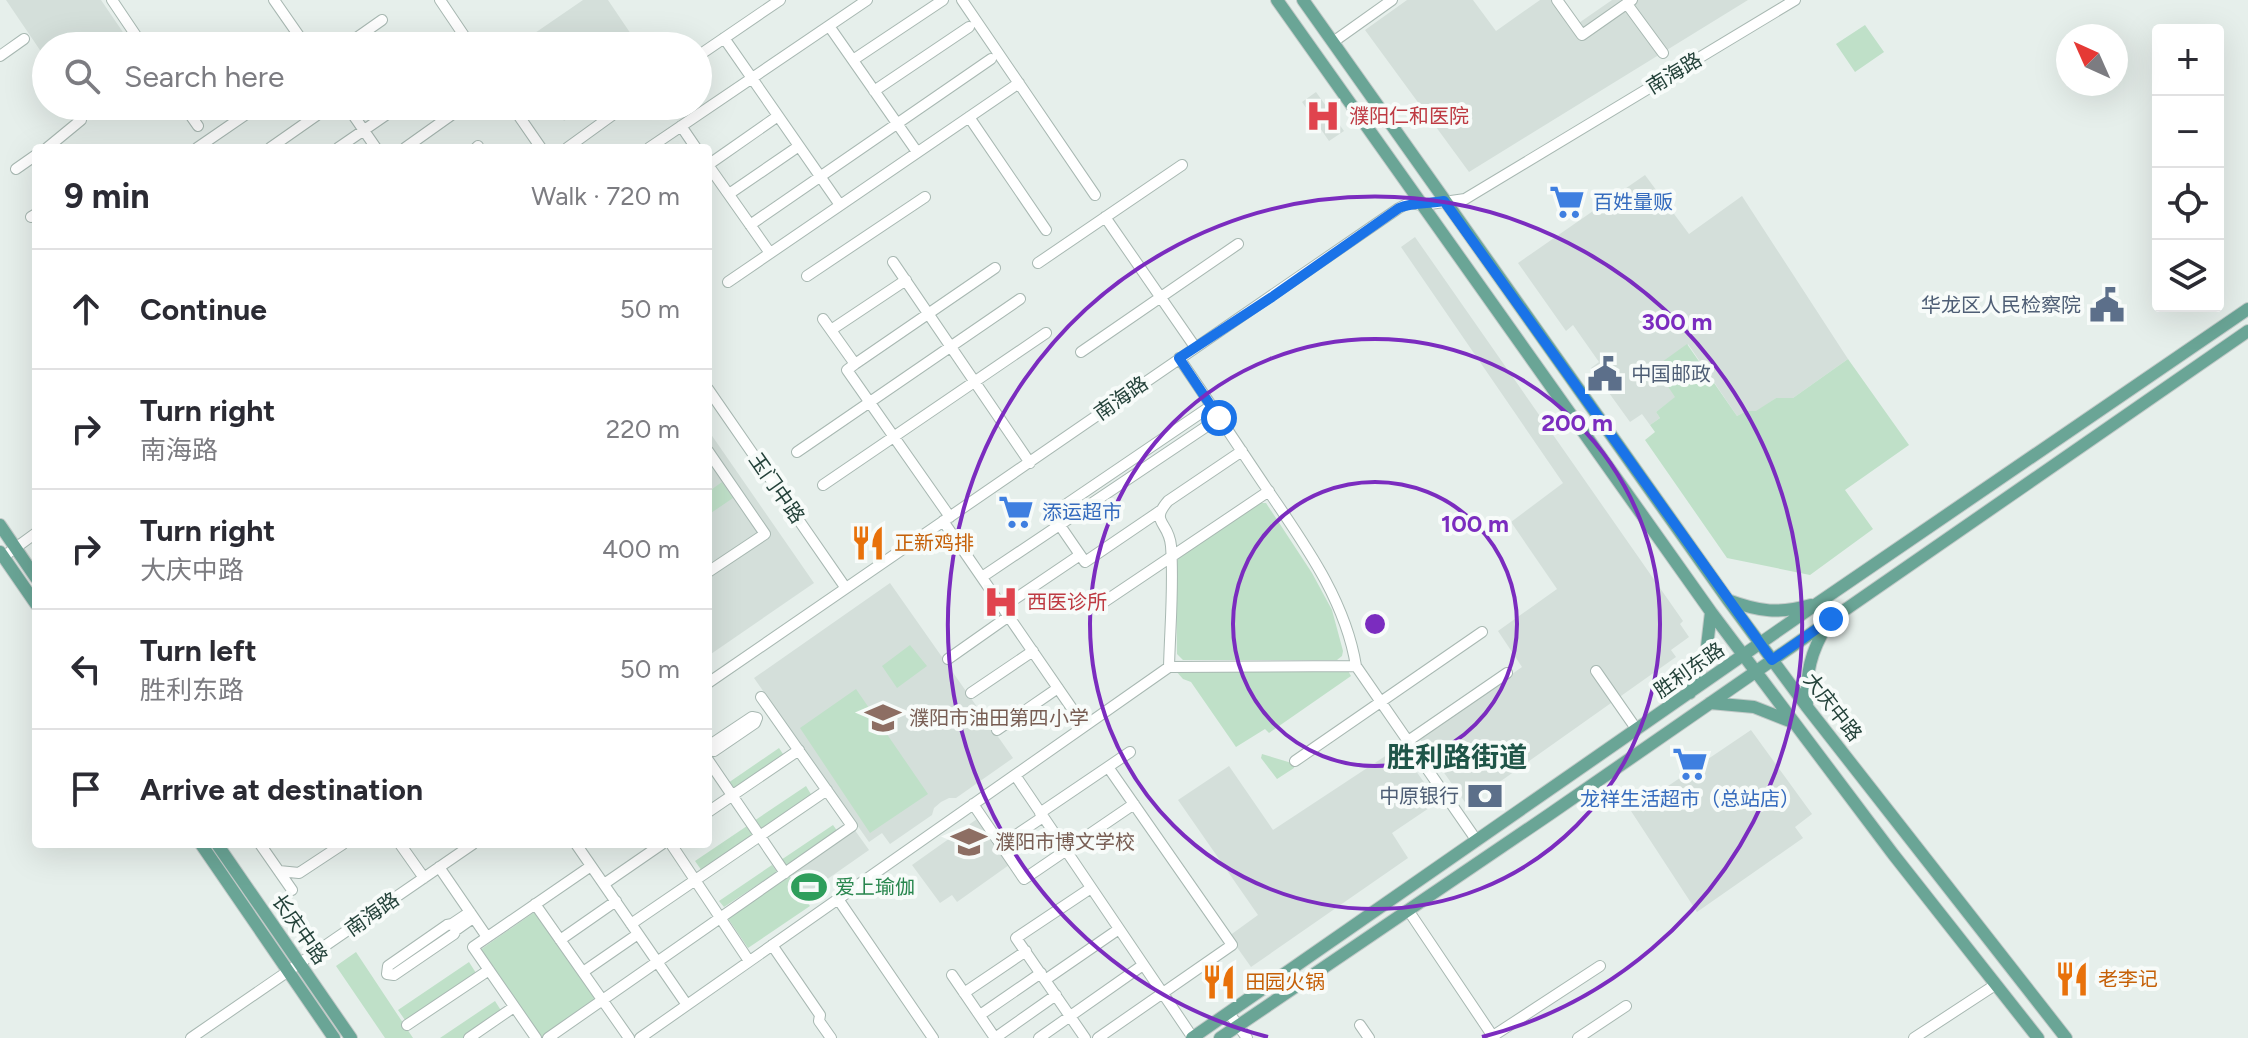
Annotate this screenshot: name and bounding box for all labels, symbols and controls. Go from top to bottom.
north arrow [2056,24,2128,96]
map controls [2152,24,2224,312]
button: + [2152,24,2224,96]
search box [32,32,712,120]
street label: 南海路 [1642,47,1706,99]
icon: search [60,54,104,98]
text: Search here [124,58,284,95]
button: − [2152,96,2224,168]
hospital icon: 濮阳仁和医院 [1304,97,1342,135]
place label: 濮阳仁和医院 [1349,104,1469,128]
button: locate [2152,168,2224,240]
text: 9 min [64,176,150,217]
text: Walk · 720 m [531,180,680,212]
supermarket icon: 百姓量贩 [1548,183,1586,221]
place label: 百姓量贩 [1593,190,1673,214]
button: layers [2152,240,2224,312]
public building icon: 华龙区人民检察院 [2088,286,2126,324]
icon: ahead [64,287,108,331]
text: Continue [140,291,267,328]
text: 50 m [620,293,680,325]
place label: 华龙区人民检察院 [1921,293,2081,317]
text: 300 m [1641,307,1713,336]
public building icon: 中国邮政 [1586,355,1624,393]
place label: 中国邮政 [1631,362,1711,386]
street label: 南海路 [1090,371,1152,425]
text: Turn right [140,392,275,429]
route start [1201,400,1237,436]
icon: right [64,407,108,451]
text: 200 m [1541,408,1613,437]
text: 220 m [606,413,680,445]
text: 南海路 [140,434,218,466]
street label: 玉门中路 [744,448,810,528]
supermarket icon: 添运超市 [997,493,1035,531]
place label: 添运超市 [1042,500,1122,524]
text: 100 m [1441,509,1509,538]
text: Turn right [140,512,275,549]
restaurant icon: 正新鸡排 [849,524,887,562]
icon: right [64,527,108,571]
place label: 正新鸡排 [894,531,974,555]
text: 400 m [602,533,680,565]
text: 大庆中路 [140,554,244,586]
hospital icon: 西医诊所 [982,583,1020,621]
place label: 西医诊所 [1027,590,1107,614]
route end [1813,601,1849,637]
centre of rings [1361,610,1389,638]
text: Turn left [140,632,257,669]
street label: 胜利东路 [1649,637,1729,703]
icon: left [64,647,108,691]
text: 50 m [620,653,680,685]
street label: 大庆中路 [1799,668,1867,746]
text: 胜利东路 [140,674,244,706]
school or university icon: 濮阳市油田第四小学 [864,699,902,737]
place label: 濮阳市油田第四小学 [909,706,1089,730]
district label: 胜利路街道 [1387,740,1527,774]
supermarket icon: 龙祥生活超市（总站店） [1671,745,1709,783]
icon: arrive [64,767,108,811]
text: Arrive at destination [140,771,423,808]
bank icon: 中原银行 [1466,777,1504,815]
place label: 中原银行 [1379,784,1459,808]
place label: 龙祥生活超市（总站店） [1580,787,1800,811]
school or university icon: 濮阳市博文学校 [950,823,988,861]
place label: 濮阳市博文学校 [995,830,1135,854]
sports icon: 爱上瑜伽 [790,868,828,906]
place label: 爱上瑜伽 [835,875,915,899]
street label: 南海路 [341,887,403,941]
street label: 长庆中路 [267,889,333,969]
restaurant icon: 老李记 [2053,960,2091,998]
restaurant icon: 田园火锅 [1200,963,1238,1001]
place label: 老李记 [2098,967,2158,991]
place label: 田园火锅 [1245,970,1325,994]

